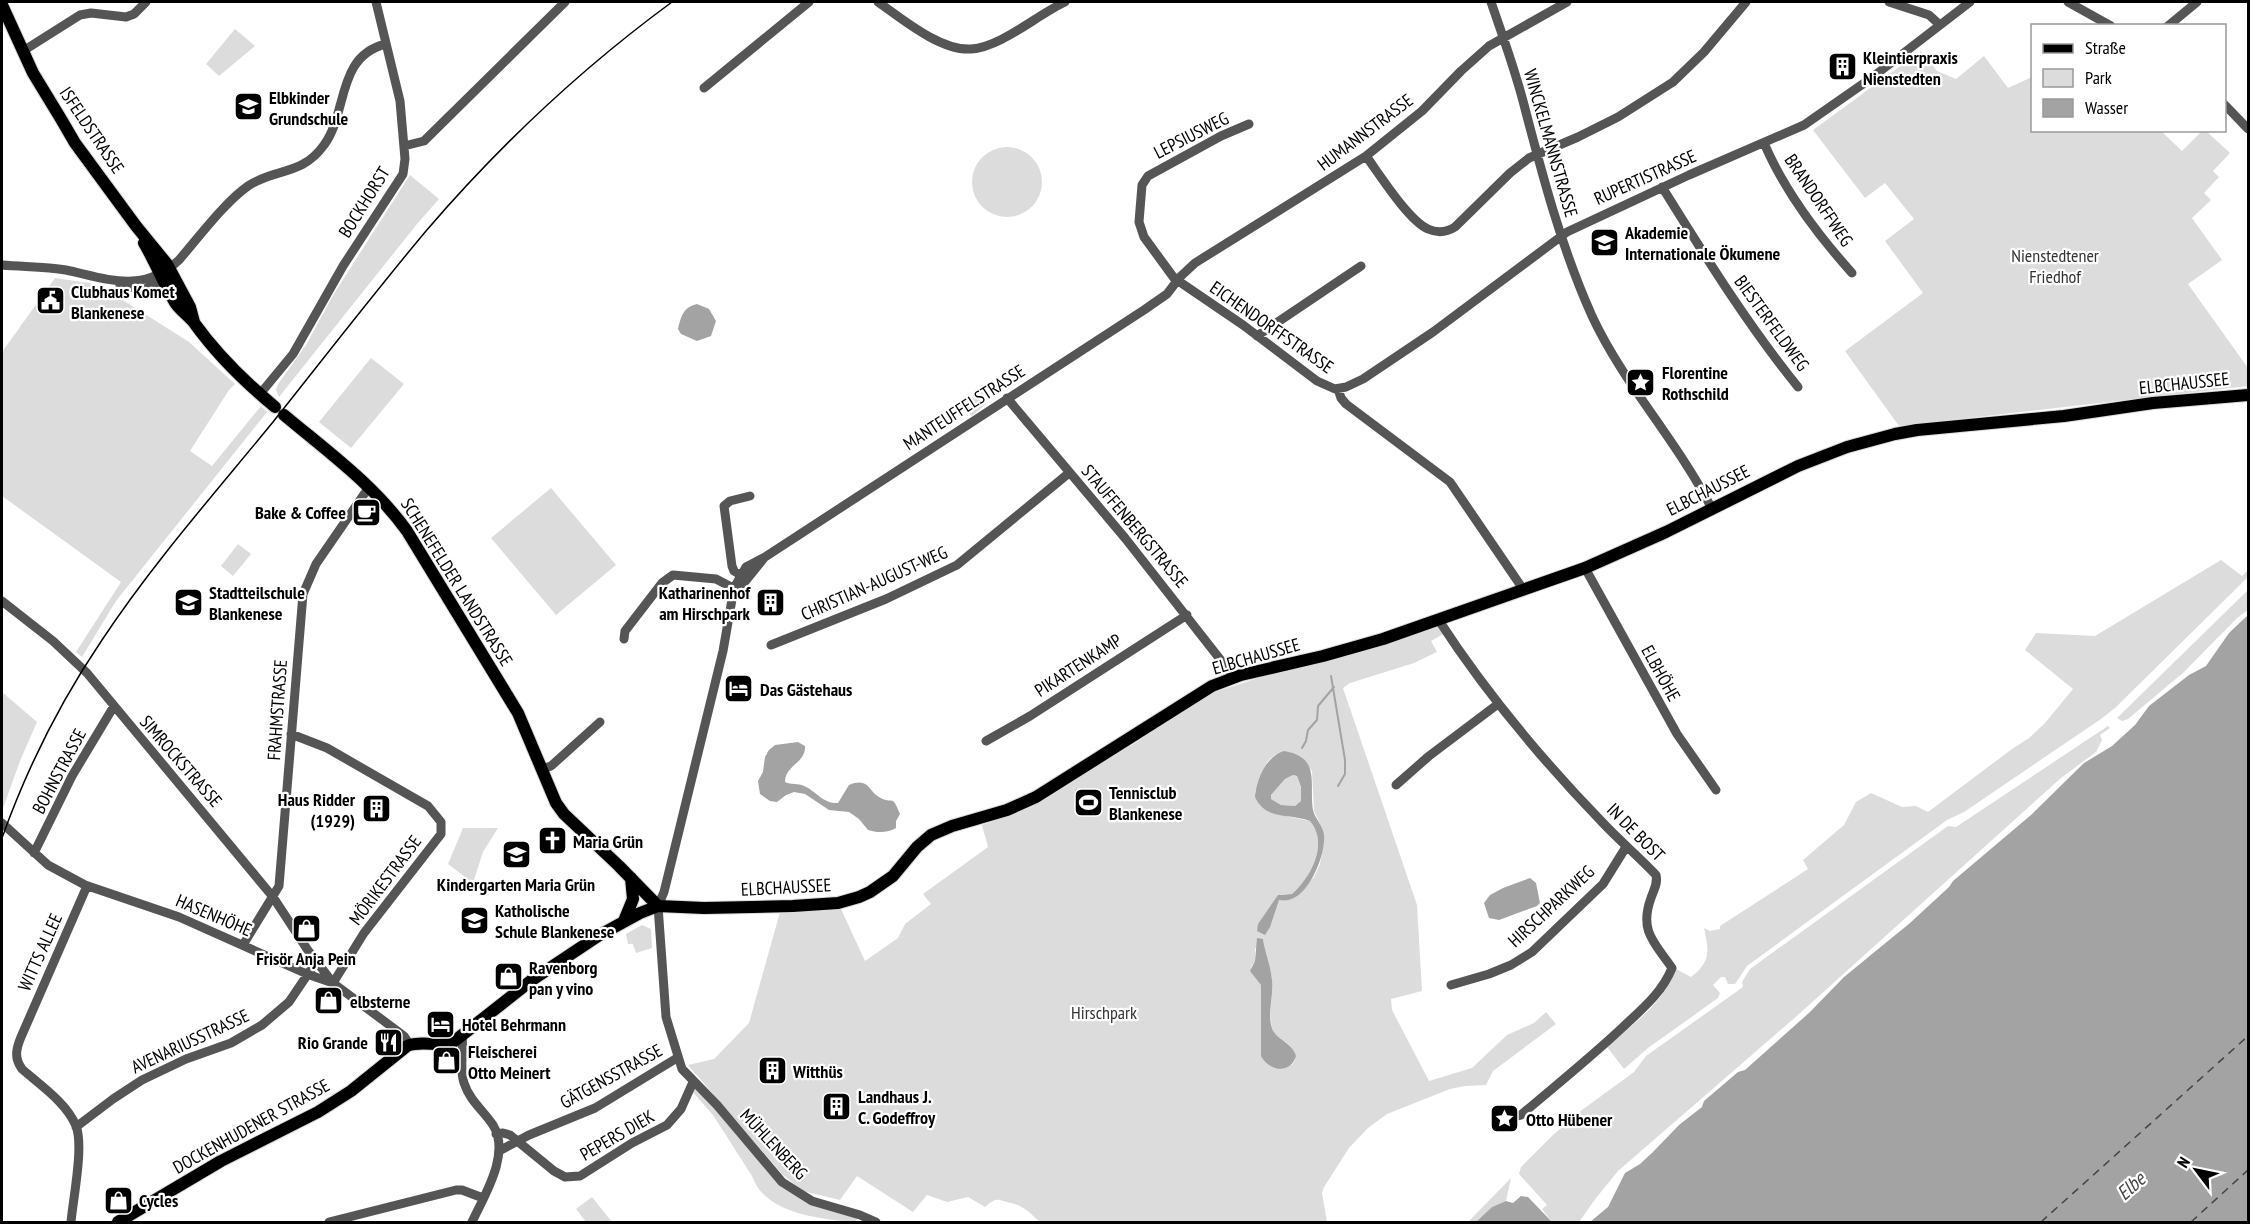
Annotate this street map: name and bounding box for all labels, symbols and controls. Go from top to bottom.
legend [2031,24,2226,132]
text: Straße [2085,36,2126,59]
place label: Kleintierpraxis Nienstedten [1863,46,1958,90]
building icon: Kleintierpraxis Nienstedten [1826,51,1858,83]
street label: WINCKELMANNSTRASSE [1519,66,1583,220]
text: Park [2085,66,2112,89]
street label: ISFELDSTRASSE [55,82,129,178]
place label: Elbkinder Grundschule [269,86,349,130]
street label: HUMANNSTRASSE [1313,89,1417,175]
school or university icon: Elbkinder Grundschule [232,91,264,123]
text: Wasser [2085,96,2128,119]
street label: LEPSIUSWEG [1150,106,1232,164]
street label: RUPERTISTRASSE [1590,144,1700,210]
street label: BRANDORFFWEG [1780,149,1858,251]
street label: BOCKHORST [333,162,395,242]
place label: Akademie Internationale Ökumene [1624,221,1781,265]
school or university icon: Akademie Internationale Ökumene [1588,226,1620,258]
park label: Nienstedtener Friedhof [2011,244,2099,288]
street label: BIESTERFELDWEG [1730,271,1815,376]
street label: EICHENDORFFSTRASSE [1206,276,1338,378]
place label: Clubhaus Komet Blankenese [71,280,175,324]
public building icon: Clubhaus Komet Blankenese [34,285,66,317]
street label: MANTEUFFELSTRASSE [899,359,1029,455]
place label: Florentine Rothschild [1662,361,1729,405]
place icon: Florentine Rothschild [1625,366,1657,398]
street label: ELBCHAUSSEE [2138,367,2230,399]
street label: ELBCHAUSSEE [1663,459,1753,521]
street label: STAUFFENBERGSTRASSE [1077,460,1193,592]
street label: SCHENEFELDER LANDSTRASSE [396,494,518,670]
cafe icon: Bake & Coffee [351,496,383,528]
place label: Bake & Coffee [255,501,346,524]
street label: CHRISTIAN-AUGUST-WEG [797,540,951,626]
place label: Stadtteilschule Blankenese [209,581,305,625]
place label: Katharinenhof am Hirschpark [659,581,751,625]
school or university icon: Stadtteilschule Blankenese [172,586,204,618]
building icon: Katharinenhof am Hirschpark [755,586,787,618]
street label: PIKARTENKAMP [1030,628,1126,702]
street label: ELBCHAUSSEE [1209,632,1303,680]
street label: ELBHÖHE [1636,641,1686,705]
street label: FRAHMSTRASSE [262,659,292,761]
hotel icon: Das Gästehaus [723,673,755,705]
place label: Das Gästehaus [760,678,852,701]
street label: SIMROCKSTRASSE [135,710,227,812]
street label: BOHNSTRASSE [27,724,91,818]
place label: Tennisclub Blankenese [1109,781,1183,825]
sports icon: Tennisclub Blankenese [1072,786,1104,818]
place label: Haus Ridder (1929) [278,788,356,832]
building icon: Haus Ridder (1929) [360,793,392,825]
street label: IN DE BOST [1602,798,1670,866]
church icon: Maria Grün [536,825,568,857]
place label: Maria Grün [573,830,643,853]
street label: MÖRIKESTRASSE [344,831,426,929]
school or university icon: Kindergarten Maria Grün [500,839,532,871]
street label: HIRSCHPARKWEG [1503,860,1599,952]
place label: Kindergarten Maria Grün [437,873,595,896]
street label: ELBCHAUSSEE [740,873,832,901]
street label: HASENHÖHE [173,889,255,941]
place label: Katholische Schule Blankenese [495,899,615,943]
school or university icon: Katholische Schule Blankenese [458,904,490,936]
street label: WITTS ALLEE [13,910,67,994]
shop icon: Frisör Anja Pein [290,913,322,945]
place label: Frisör Anja Pein [256,947,356,970]
place label: Ravenborg pan y vino [529,956,598,1000]
shop icon: Ravenborg pan y vino [492,961,524,993]
shop icon: elbsterne [313,985,345,1017]
place label: elbsterne [350,990,411,1013]
park label: Hirschpark [1071,1001,1137,1024]
street label: AVENARIUSSTRASSE [127,1004,253,1078]
hotel icon: Hotel Behrmann [425,1008,457,1040]
place label: Hotel Behrmann [462,1013,566,1036]
restaurant icon: Rio Grande [373,1026,405,1058]
place label: Rio Grande [298,1031,368,1054]
street label: GÄTGENSSTRASSE [556,1038,666,1114]
place label: Fleischerei Otto Meinert [468,1040,551,1084]
shop icon: Fleischerei Otto Meinert [431,1045,463,1077]
building icon: Witthüs [756,1055,788,1087]
place label: Witthüs [792,1060,843,1083]
street label: DOCKENHUDENER STRASSE [169,1073,333,1179]
place label: Landhaus J. C. Godeffroy [858,1085,936,1129]
building icon: Landhaus J. C. Godeffroy [821,1090,853,1122]
place icon: Otto Hübener [1489,1103,1521,1135]
street label: PEPERS DIEK [576,1104,658,1165]
street label: MÜHLENBERG [735,1104,813,1184]
place label: Otto Hübener [1526,1108,1613,1131]
north arrow [2166,1140,2226,1200]
text: N [2173,1153,2194,1171]
water label: Elbe [2111,1165,2152,1206]
shop icon: Cycles [102,1184,134,1216]
place label: Cycles [139,1189,178,1212]

